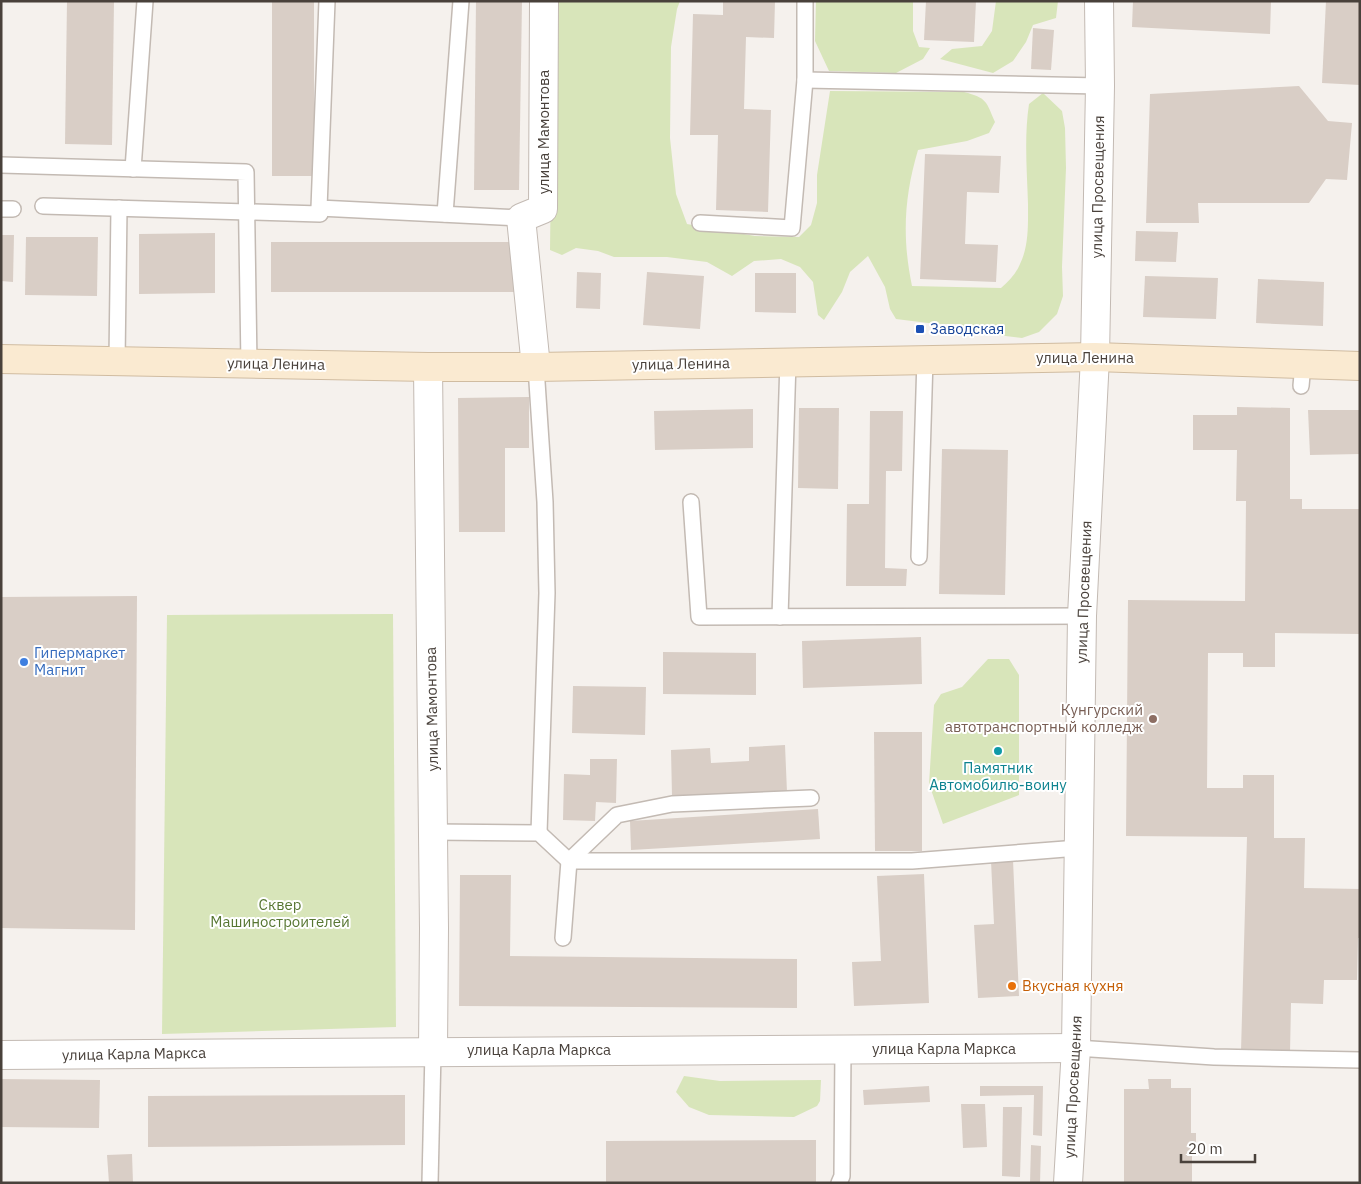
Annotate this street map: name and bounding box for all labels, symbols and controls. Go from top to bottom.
street label: улица Мамонтова [534,70,553,194]
street label: улица Просвещения [1087,115,1108,259]
place label: Заводская [930,319,1004,338]
marker: Заводская [914,323,926,335]
street label: улица Ленина [1036,348,1134,367]
street label: улица Ленина [227,353,325,374]
street label: улица Ленина [632,353,730,374]
street label: улица Просвещения [1072,520,1095,664]
place label: Гипермаркет Магнит [34,643,125,679]
street label: улица Мамонтова [421,647,442,771]
marker: Гипермаркет Магнит [18,656,30,668]
place label: Кунгурский автотранспортный колледж [945,700,1143,736]
marker: Кунгурский автотранспортный колледж [1147,713,1159,725]
marker: Памятник Автомобилю-воину [992,745,1004,757]
place label: Памятник Автомобилю-воину [929,758,1067,794]
park label: Сквер Машиностроителей [210,895,350,931]
place label: Вкусная кухня [1022,976,1123,995]
marker: Вкусная кухня [1006,980,1018,992]
street label: улица Просвещения [1059,1015,1086,1159]
street label: улица Карла Маркса [872,1039,1016,1058]
street label: улица Карла Маркса [467,1040,611,1059]
street label: улица Карла Маркса [62,1043,206,1064]
scale bar [1181,1132,1255,1164]
text: 20 m [1188,1139,1223,1158]

